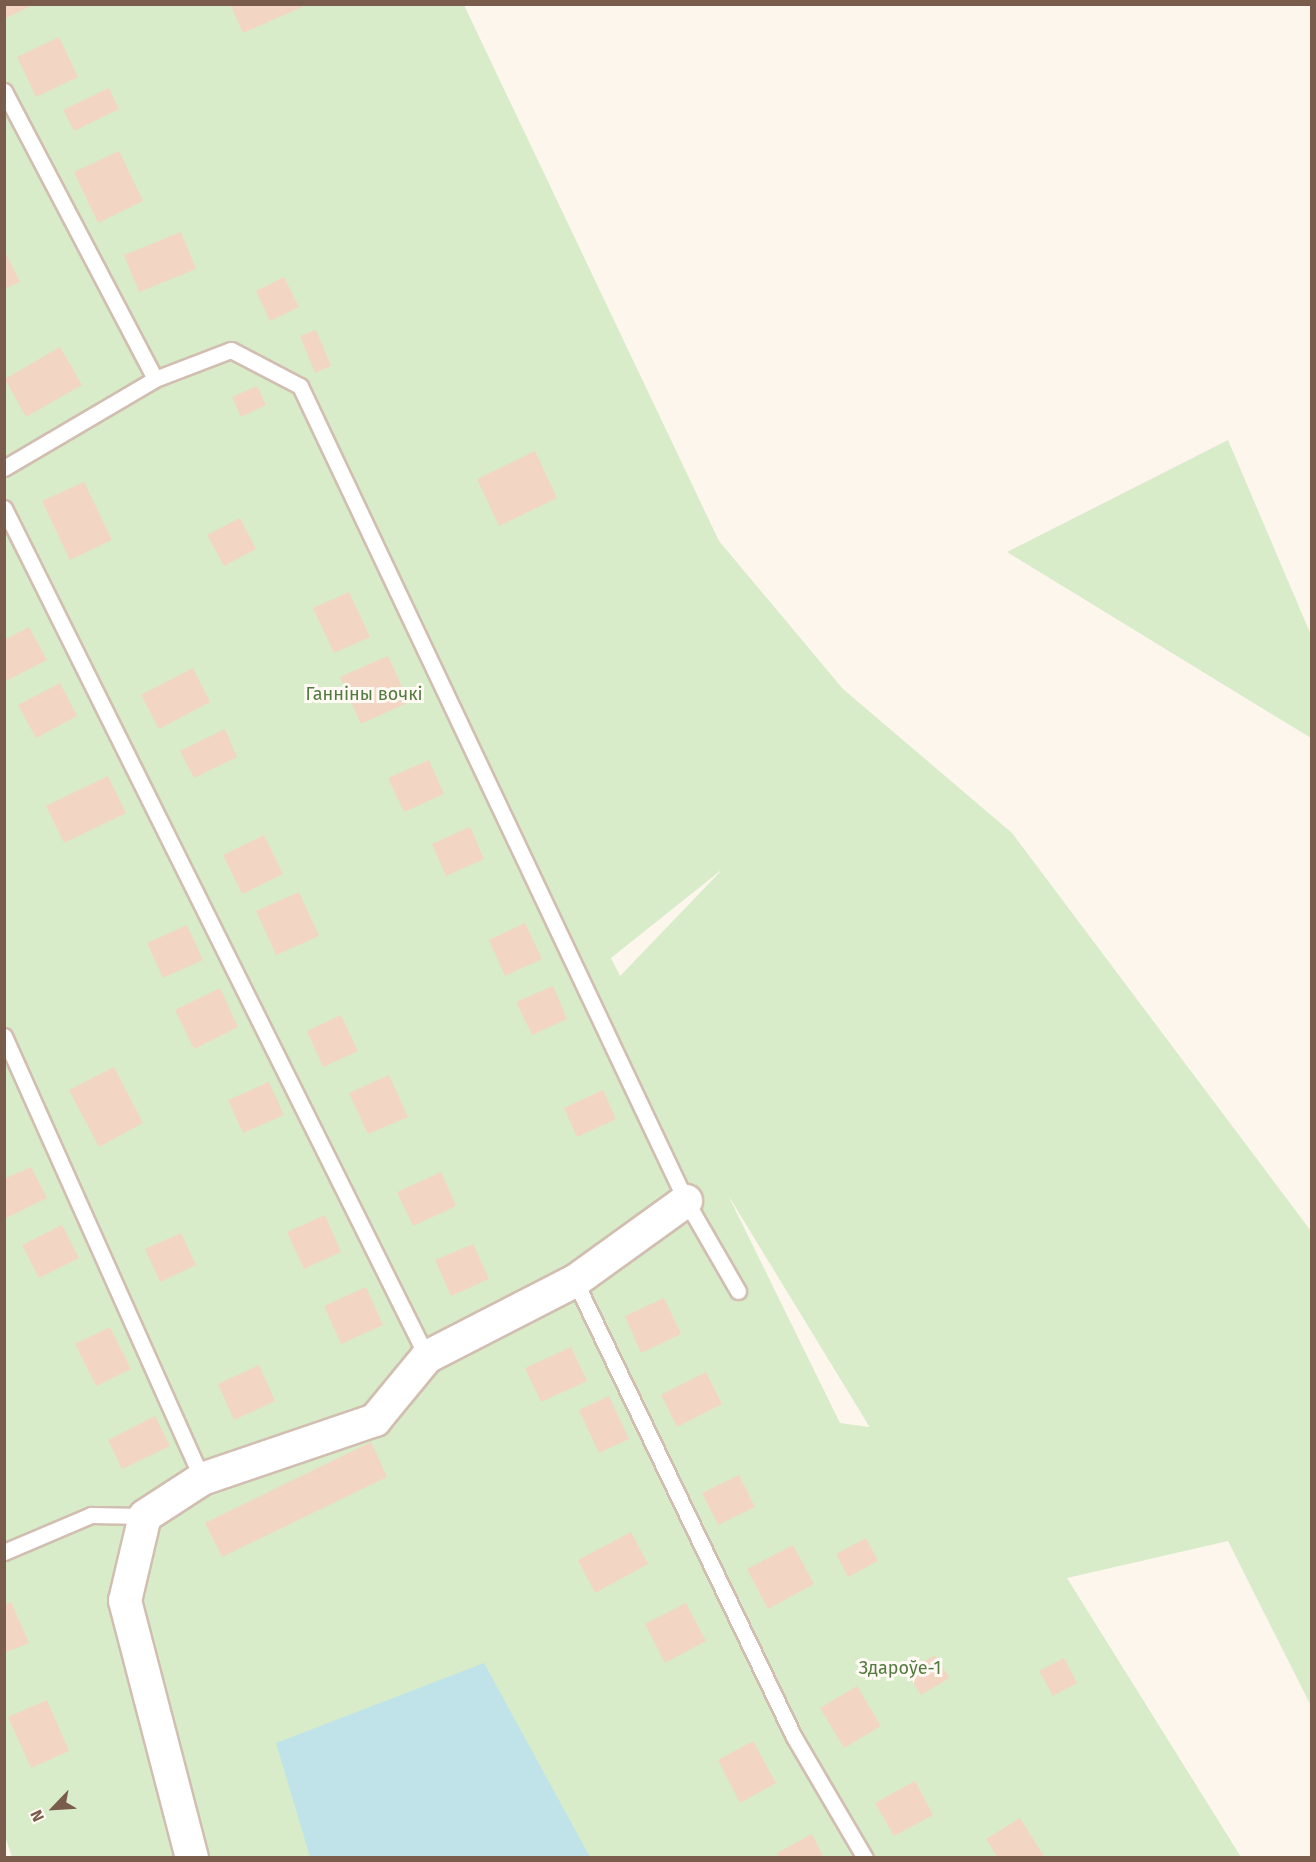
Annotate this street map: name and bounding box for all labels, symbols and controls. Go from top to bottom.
park label: Ганніны вочкі [305,683,423,705]
park label: Здароўе-1 [859,1657,941,1679]
north arrow [24,1778,84,1838]
text: N [26,1807,48,1825]

